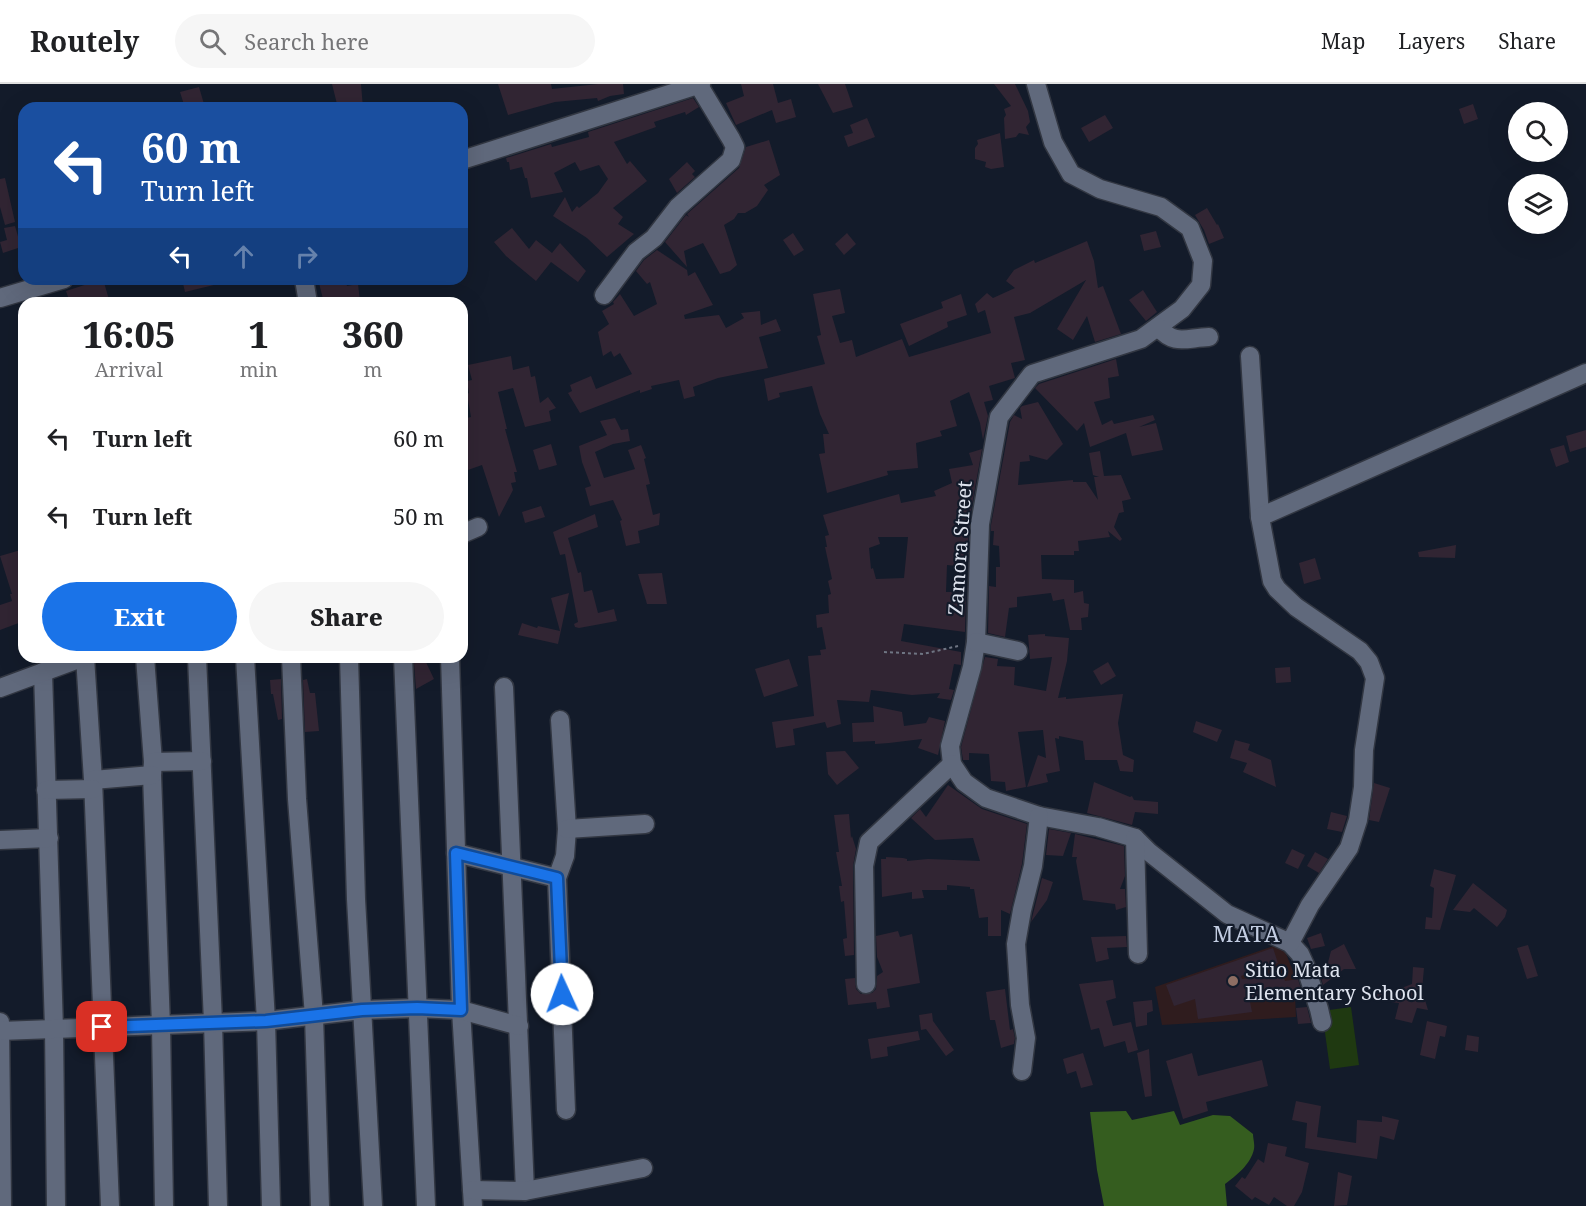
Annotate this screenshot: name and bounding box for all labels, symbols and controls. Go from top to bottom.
search box [175,14,595,68]
text: Routely [30,22,139,60]
icon: search [196,25,229,58]
text: Search here [244,26,369,56]
text: Map [1321,27,1365,55]
text: Layers [1398,27,1465,55]
text: Share [1498,27,1556,55]
map controls [1508,102,1568,234]
button: search [1508,102,1568,162]
text: 60 m [141,118,241,175]
icon: left [42,126,120,204]
text: Turn left [141,172,254,209]
button: layers [1508,174,1568,234]
icon: left [164,240,197,273]
icon: ahead [227,240,260,273]
icon: right [290,240,323,273]
text: 16:05 [82,310,175,359]
text: 1 [249,310,269,359]
text: 360 [342,310,404,359]
text: Arrival [95,356,163,383]
text: min [240,356,278,383]
text: m [364,356,382,383]
icon: left [42,422,75,455]
text: Turn left [93,423,192,453]
text: 60 m [393,423,444,453]
street label: Zamora Street [941,480,978,616]
icon: left [42,500,75,533]
text: Turn left [93,501,192,531]
text: 50 m [393,501,444,531]
button: Exit [42,582,237,651]
button: Share [249,582,444,651]
district label: MATA [1213,918,1281,948]
place label: Sitio Mata Elementary School [1245,956,1424,1006]
position arrow [530,962,594,1026]
marker: Sitio Mata Elementary School [1226,974,1240,988]
pin [76,1001,127,1052]
icon: arrive [85,1010,118,1043]

